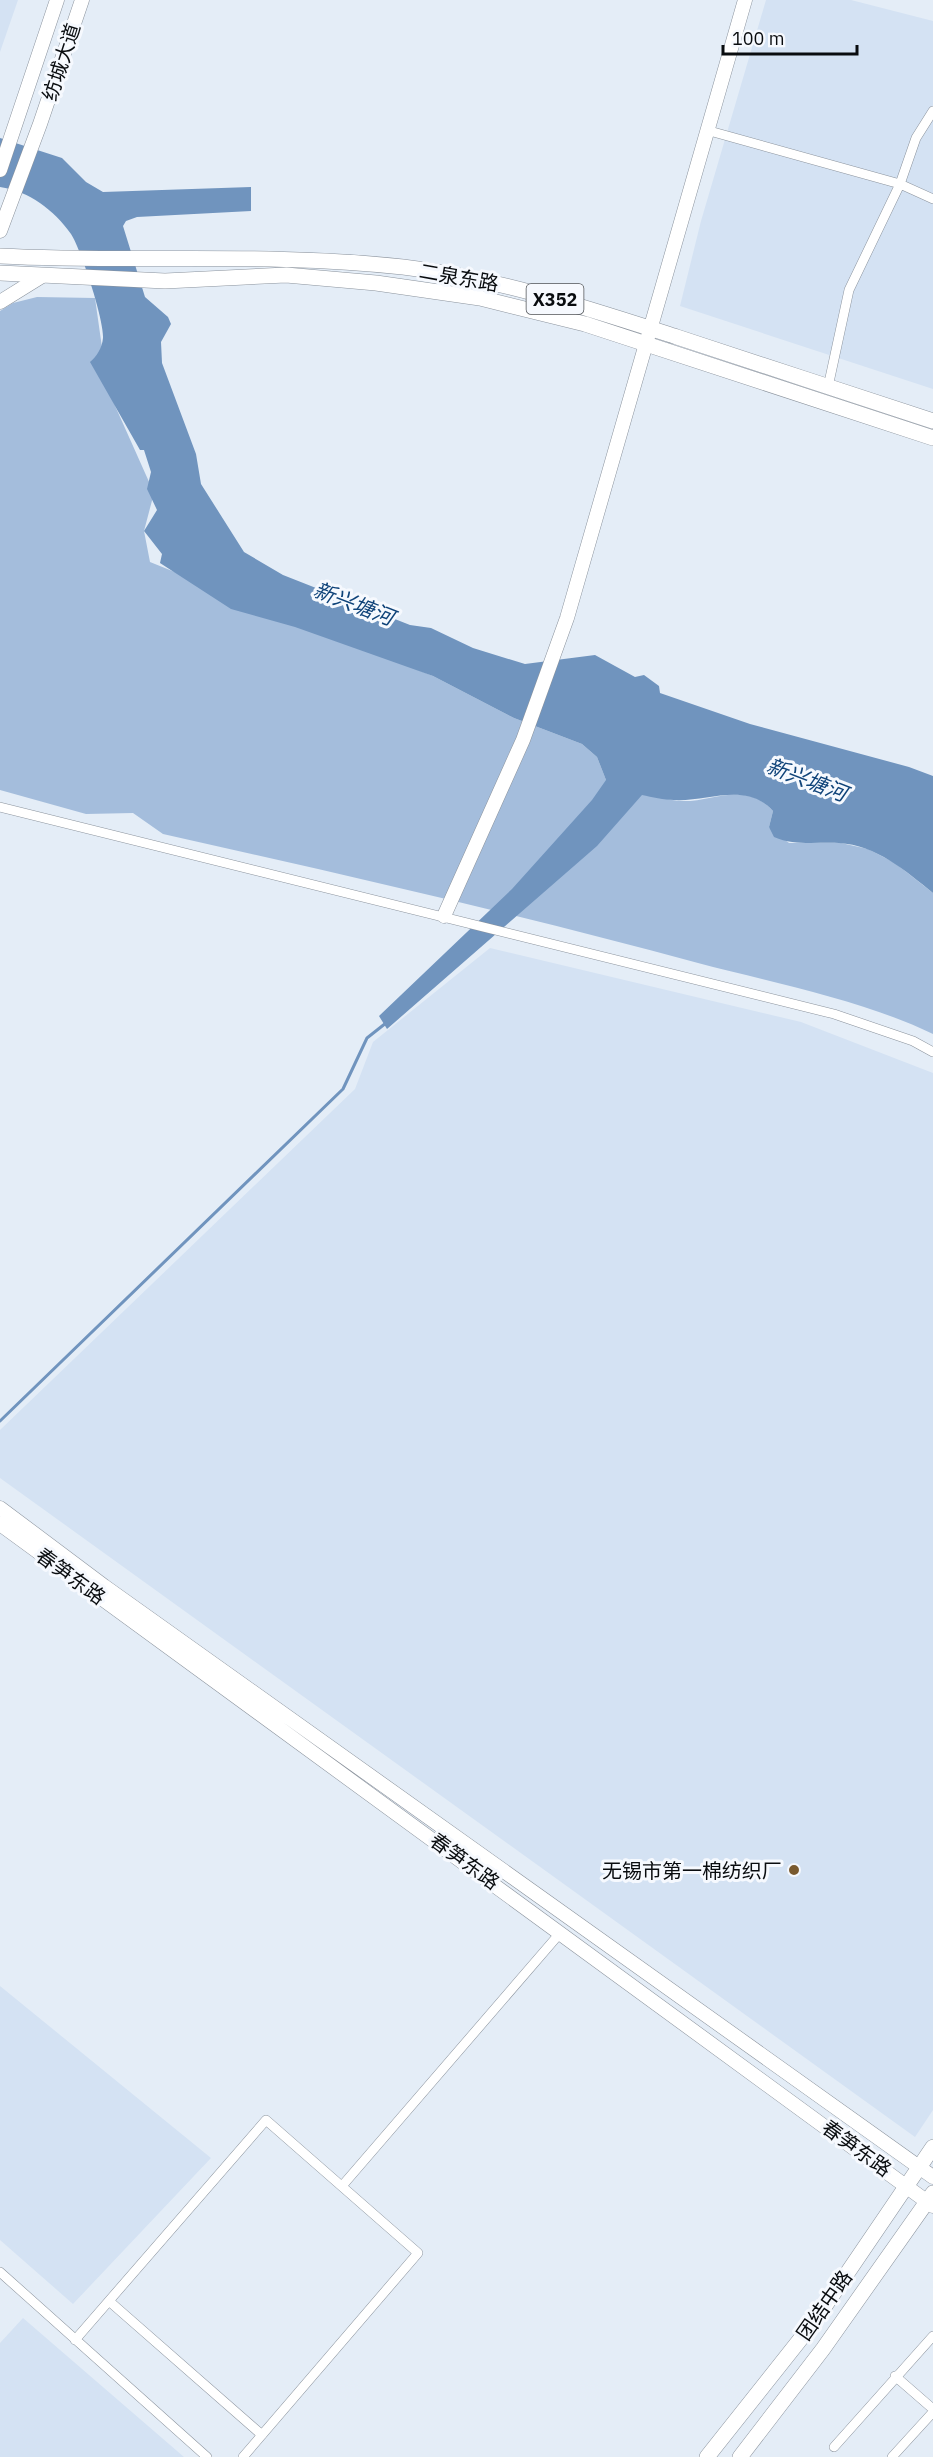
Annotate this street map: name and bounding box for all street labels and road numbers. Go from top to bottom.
street label: 纺城大道 [36,20,86,104]
street label: 二泉东路 [417,257,501,297]
road number: X352 [526,284,584,314]
street label: 春笋东路 [31,1542,111,1610]
street label: 春笋东路 [425,1827,505,1895]
street label: 春笋东路 [817,2114,897,2182]
street label: 团结中路 [790,2264,858,2346]

